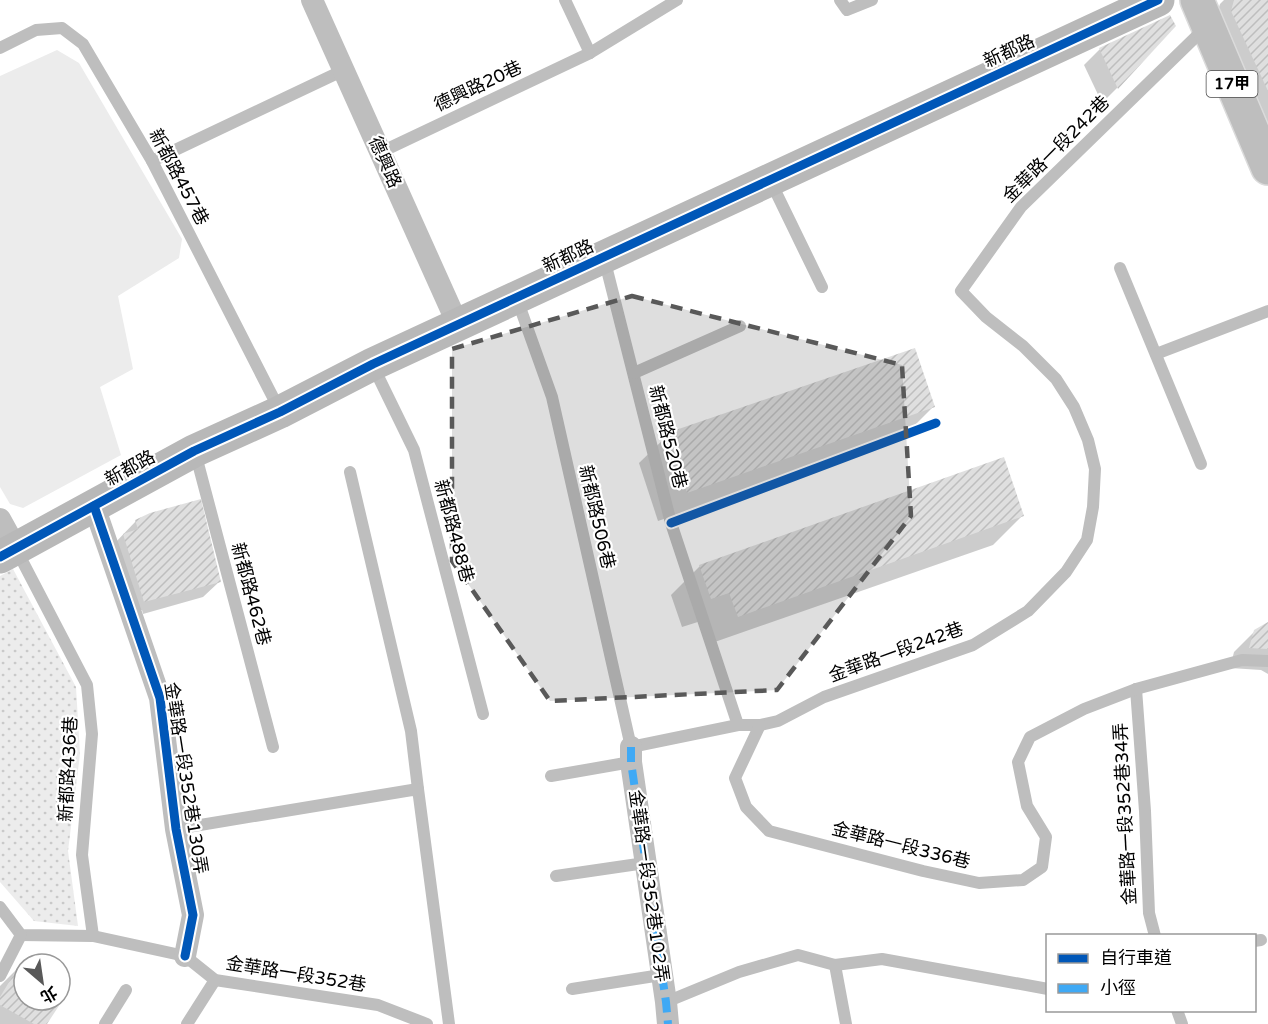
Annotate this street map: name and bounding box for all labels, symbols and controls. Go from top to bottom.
street label: 新都路 [980,30,1038,72]
street label: 德興路20巷 [430,56,526,116]
road number: 17甲 [1206,71,1258,97]
street label: 金華路一段242巷 [998,91,1114,207]
street label: 新都路457巷 [144,125,214,229]
street label: 德興路 [364,133,406,191]
street label: 新都路 [539,235,597,277]
street label: 新都路520巷 [645,383,691,491]
street label: 新都路 [101,445,159,491]
street label: 新都路506巷 [574,463,620,571]
street label: 新都路488巷 [430,477,478,585]
street label: 新都路462巷 [227,540,275,648]
street label: 金華路一段242巷 [826,617,966,687]
street label: 金華路一段352巷130弄 [160,681,212,875]
street label: 新都路436巷 [54,716,82,822]
street label: 金華路一段352巷34弄 [1109,722,1141,906]
street label: 金華路一段352巷102弄 [625,788,673,984]
street label: 金華路一段336巷 [829,817,973,873]
legend [1046,934,1256,1012]
text: 自行車道 [1100,947,1172,969]
north arrow [12,952,72,1012]
street label: 金華路一段352巷 [224,952,368,996]
text: 小徑 [1100,977,1136,999]
text: 北 [37,982,61,1007]

